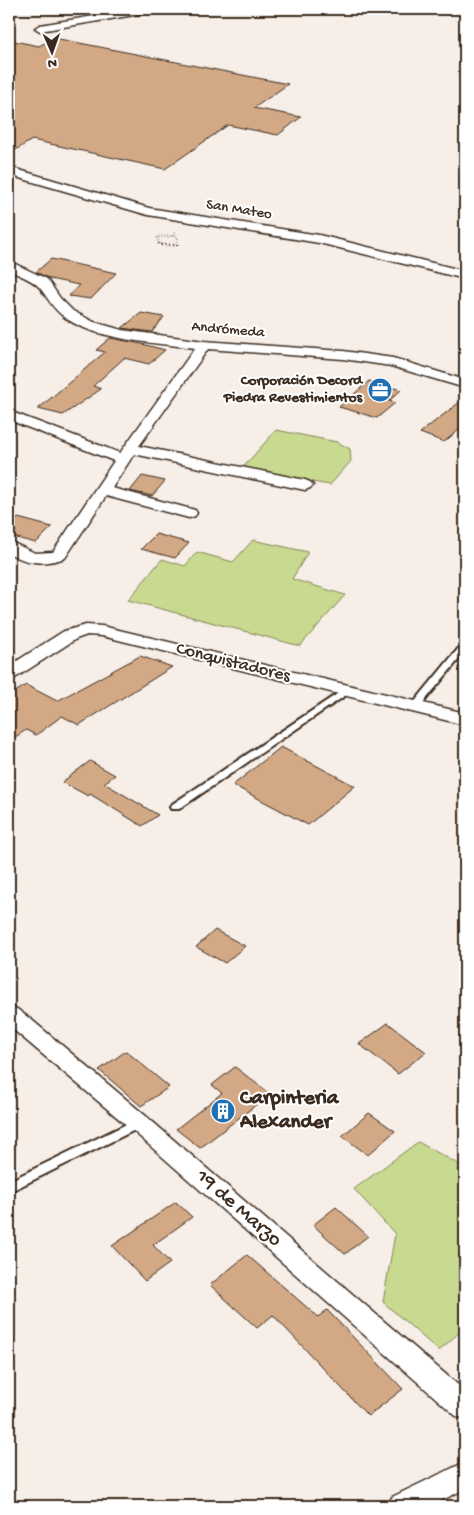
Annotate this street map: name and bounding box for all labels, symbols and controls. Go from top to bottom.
north arrow [28,28,78,78]
text: N [48,54,57,71]
street label: San Mateo [205,196,273,224]
street label: Andrómeda [191,318,266,342]
place label: Corporación Decord Piedra Revestimientos [223,372,364,407]
office icon: Corporación Decord Piedra Revestimientos [367,377,393,403]
street label: Conquistadores [174,639,294,688]
place label: Carpinteria Alexander [239,1087,340,1136]
building icon: Carpinteria Alexander [210,1098,236,1124]
street label: 19 de Marzo [189,1164,286,1253]

